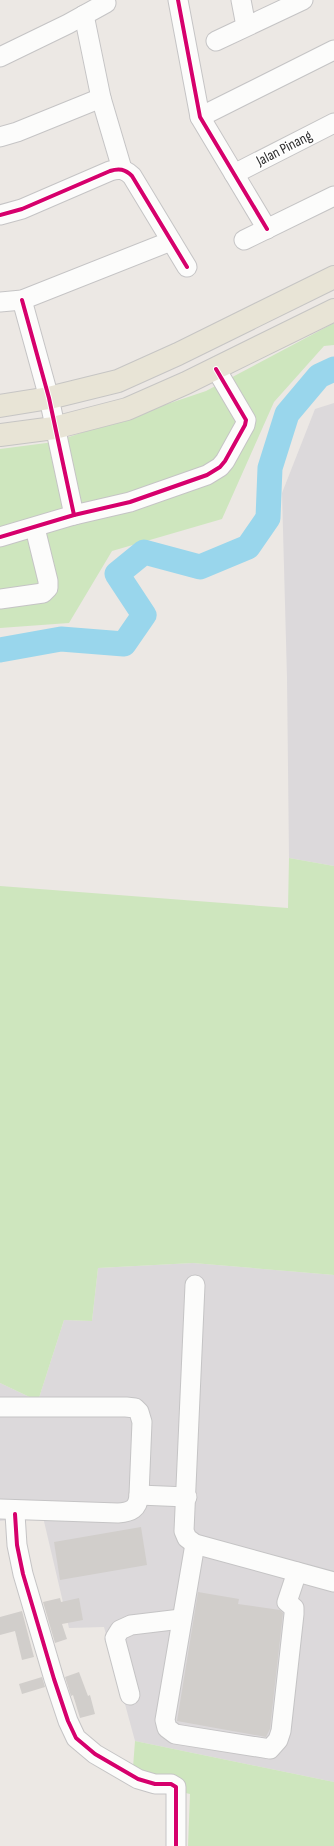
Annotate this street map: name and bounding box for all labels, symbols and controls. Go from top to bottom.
street label: Jalan Pinang [252,126,315,171]

